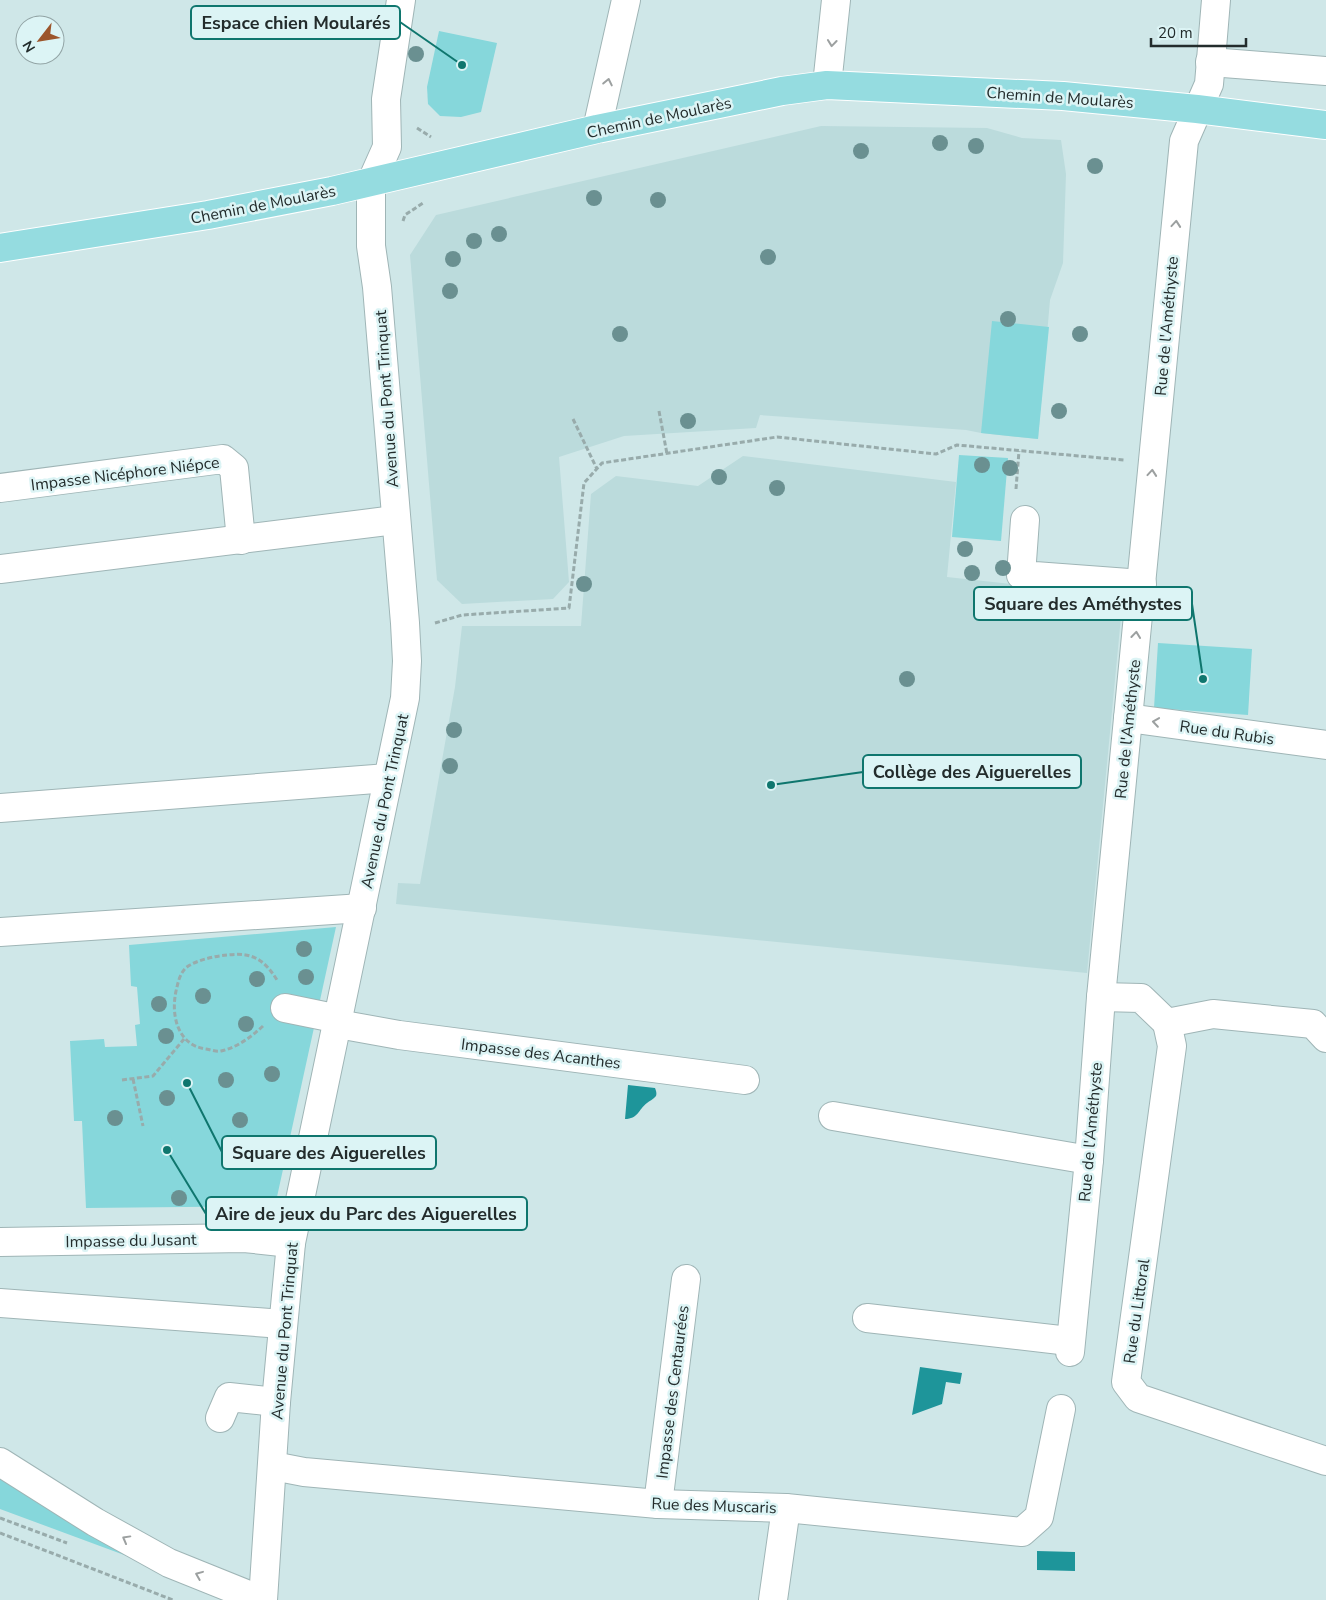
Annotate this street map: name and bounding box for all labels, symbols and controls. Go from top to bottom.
callout: Espace chien Moularés [191,6,400,39]
text: Espace chien Moularés [201,11,391,35]
north arrow [15,15,65,65]
scale bar [1151,15,1246,47]
text: 20 m [1158,23,1193,43]
text: N [18,37,40,56]
one-way arrow [827,39,838,47]
one-way arrow [602,77,612,86]
street label: Chemin de Moularès [986,82,1134,114]
street label: Chemin de Moularès [585,92,734,144]
street label: Chemin de Moularès [189,180,338,230]
one-way arrow [1170,220,1181,228]
street label: Rue de l'Améthyste [1150,255,1184,397]
street label: Avenue du Pont Trinquat [370,309,404,488]
street label: Impasse Nicéphore Niépce [30,452,221,496]
one-way arrow [1146,469,1157,477]
callout: Square des Améthystes [974,587,1192,620]
text: Square des Améthystes [984,592,1182,616]
one-way arrow [1131,631,1142,639]
street label: Rue de l'Améthyste [1110,658,1146,800]
street label: Avenue du Pont Trinquat [356,712,414,890]
street label: Rue du Rubis [1178,715,1275,751]
one-way arrow [1152,717,1160,728]
callout: Collège des Aiguerelles [863,755,1081,788]
text: Collège des Aiguerelles [873,760,1071,784]
street label: Impasse des Acanthes [460,1033,622,1075]
street label: Rue de l'Améthyste [1074,1061,1108,1203]
callout: Square des Aiguerelles [222,1136,436,1169]
text: Square des Aiguerelles [232,1141,426,1165]
callout: Aire de jeux du Parc des Aiguerelles [206,1197,527,1230]
text: Aire de jeux du Parc des Aiguerelles [215,1202,517,1226]
street label: Impasse du Jusant [65,1229,197,1253]
street label: Avenue du Pont Trinquat [266,1241,304,1421]
street label: Rue du Littoral [1119,1257,1155,1365]
street label: Impasse des Centaurées [651,1304,695,1480]
street label: Rue des Muscaris [651,1493,777,1519]
one-way arrow [123,1535,132,1545]
one-way arrow [195,1570,203,1580]

